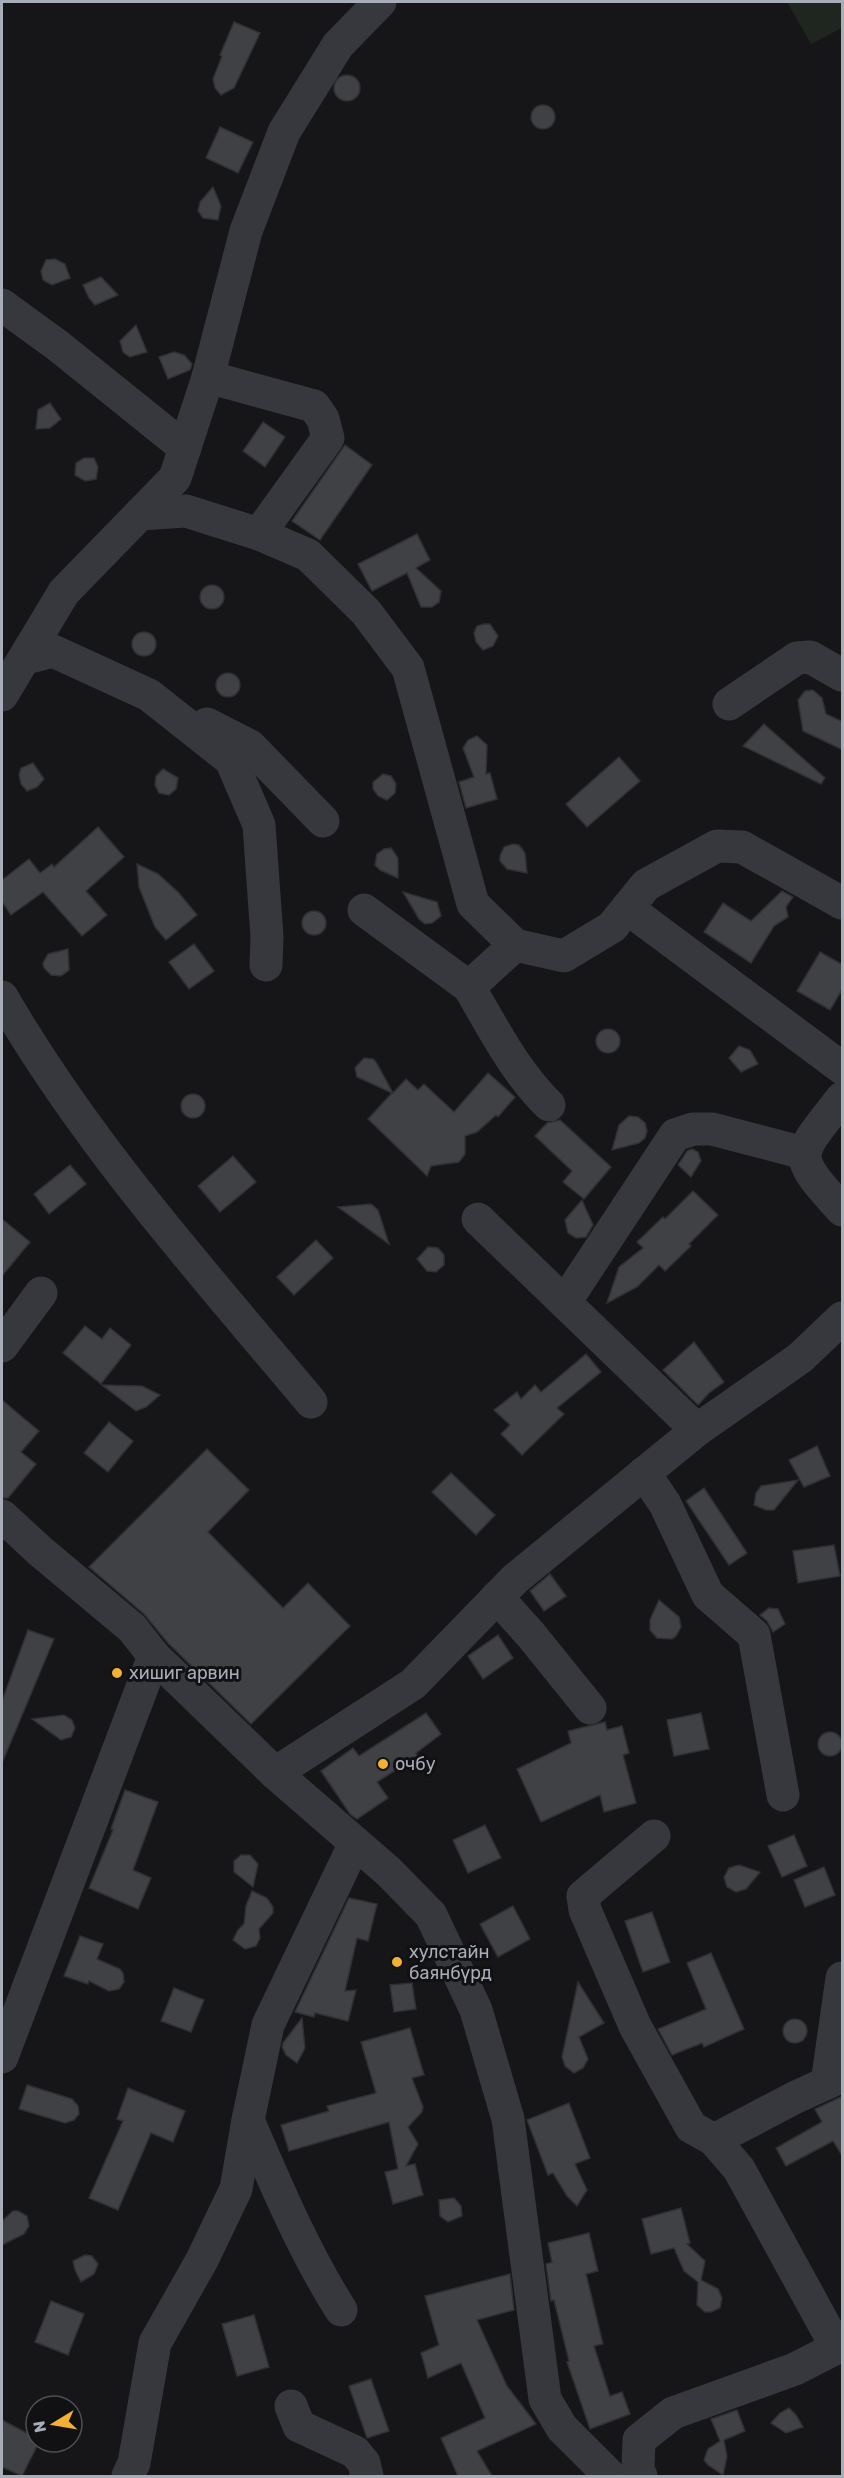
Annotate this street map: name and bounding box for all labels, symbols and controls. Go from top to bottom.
place label: хишиг арвин [129,1662,240,1684]
marker: хишиг арвин [110,1666,124,1680]
place label: очбу [395,1753,436,1775]
marker: очбу [376,1757,390,1771]
place label: хулстайн баянбүрд [409,1941,492,1984]
marker: хулстайн баянбүрд [390,1955,404,1969]
north arrow [24,2394,84,2454]
text: N [29,2419,50,2434]

